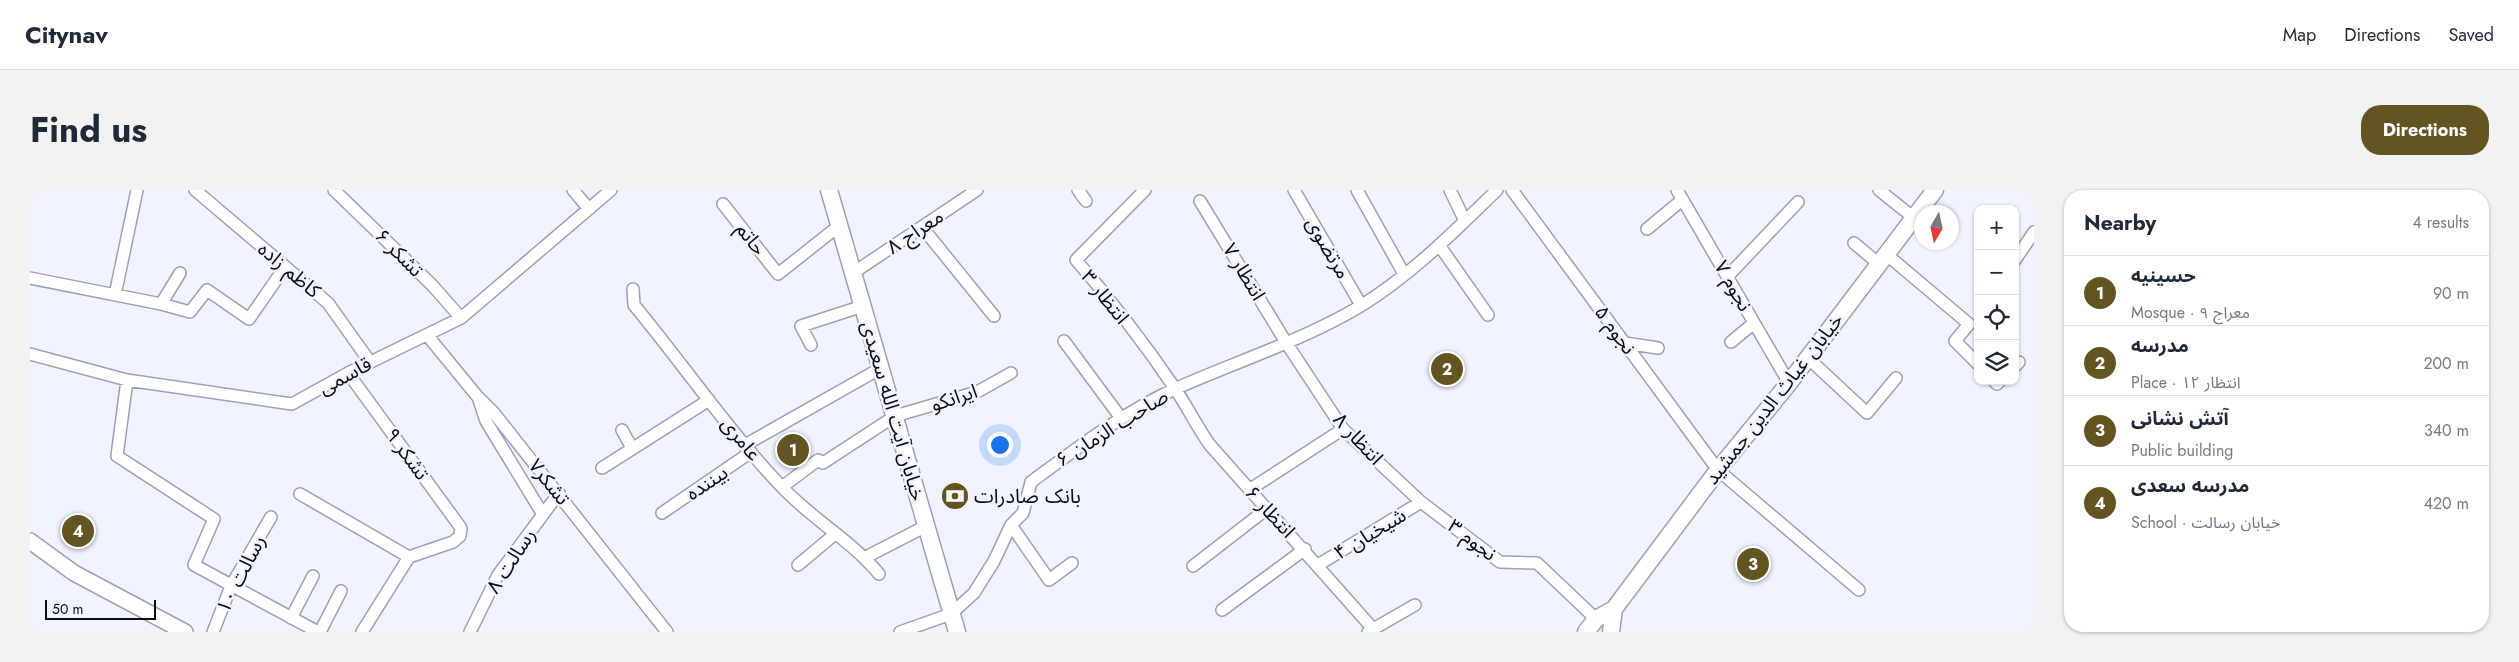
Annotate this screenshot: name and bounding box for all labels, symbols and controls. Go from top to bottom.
text: Citynav [25,17,108,52]
text: Map [2283,22,2316,48]
text: Directions [2344,22,2420,48]
text: Saved [2448,22,2494,48]
text: Find us [30,105,147,155]
button: Directions [2361,105,2489,155]
street label: معراج ۸ [881,202,949,262]
north arrow [1914,205,1959,250]
map controls [1974,205,2019,385]
button: + [1974,205,2019,250]
text: Nearby [2084,208,2156,238]
text: 4 results [2413,211,2469,234]
street label: مرتضوی [1299,212,1357,284]
street label: حاتم [729,216,773,262]
street label: تشکر ۶ [368,222,430,284]
street label: کاظم زاده [251,235,327,305]
street label: انتظار ۷ [1215,238,1273,306]
button: − [1974,250,2019,295]
street label: نجوم ۷ [1707,255,1759,317]
text: حسینیه [2131,262,2196,289]
street label: انتظار ۳ [1074,264,1136,330]
text: 1 [2096,282,2104,305]
text: 90 m [2433,282,2469,305]
button: locate [1974,295,2019,340]
street label: نجوم ۵ [1587,299,1643,361]
text: Mosque · معراج ۹ [2131,301,2250,324]
street label: خیابان غیاث الدین جمشید [1698,307,1850,491]
street label: خیابان آیت الله سعیدی [853,318,933,504]
text: مدرسه [2131,332,2189,359]
button: layers [1974,340,2019,385]
street label: قاسمی [313,350,377,402]
pin: 2 [1431,350,1463,388]
text: 2 [2095,352,2105,375]
text: 200 m [2423,352,2469,375]
text: Place · انتظار ۱۲ [2131,371,2241,394]
street label: ایرانکو [927,377,981,419]
street label: صاحب الزمان ۶ [1050,382,1174,474]
text: آتش نشانی [2131,405,2229,432]
street label: انتظار ۸ [1326,406,1390,472]
street label: عامری [714,411,768,467]
text: 3 [2095,419,2105,442]
text: 340 m [2424,419,2469,442]
street label: تشکر ۹ [378,422,436,486]
pin: 1 [777,431,809,469]
your location [987,432,1013,458]
text: Public building [2131,439,2233,462]
street label: تشکر۷ [521,452,577,512]
street label: بیننده [680,458,734,508]
text: مدرسه سعدی [2131,472,2249,499]
street label: انتظار ۶ [1238,479,1302,545]
bank icon: بانک صادرات [940,481,970,511]
place label: بانک صادرات [974,482,1081,511]
text: 4 [2094,492,2106,515]
text: 420 m [2424,492,2469,515]
street label: شیخیان ۴ [1328,501,1412,567]
text: School · خیابان رسالت [2131,511,2280,534]
pin: 4 [62,512,94,550]
street label: نجوم ۳ [1441,512,1503,568]
street label: رسالت ۸ [479,523,543,599]
street label: رسالت ۱۰ [209,530,273,618]
pin: 3 [1737,545,1769,583]
scale bar [45,597,156,620]
text: 50 m [52,599,83,619]

